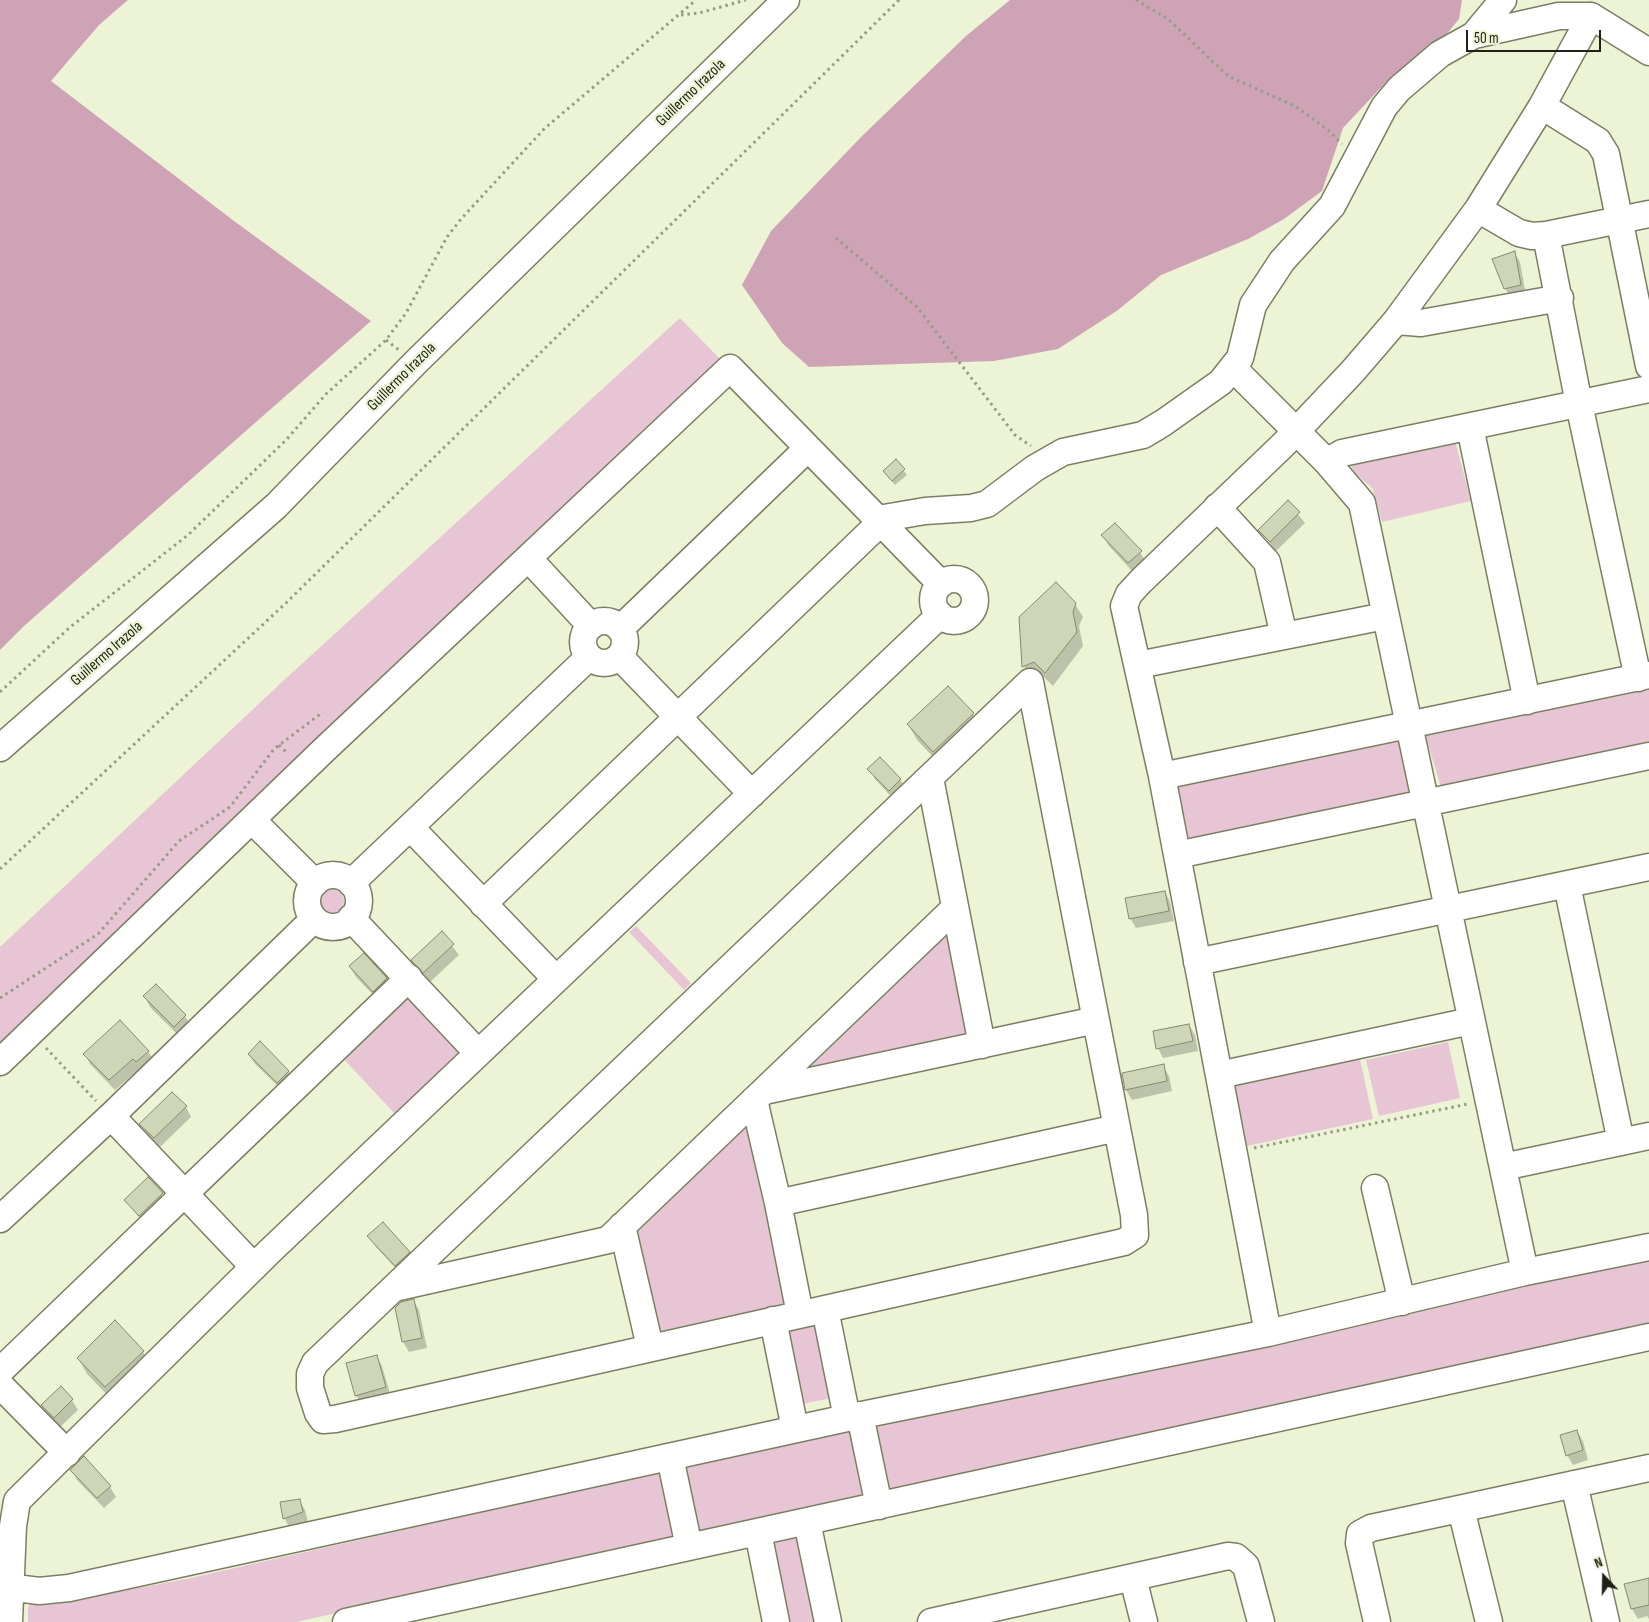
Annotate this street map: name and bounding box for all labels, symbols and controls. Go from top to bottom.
scale bar [1469,20,1604,52]
text: 50 m [1474,29,1499,48]
street label: Guillermo Irazola [652,55,730,131]
street label: Guillermo Irazola [364,339,440,415]
street label: Guillermo Irazola [67,618,147,690]
north arrow [1579,1552,1629,1602]
text: N [1592,1553,1605,1572]

